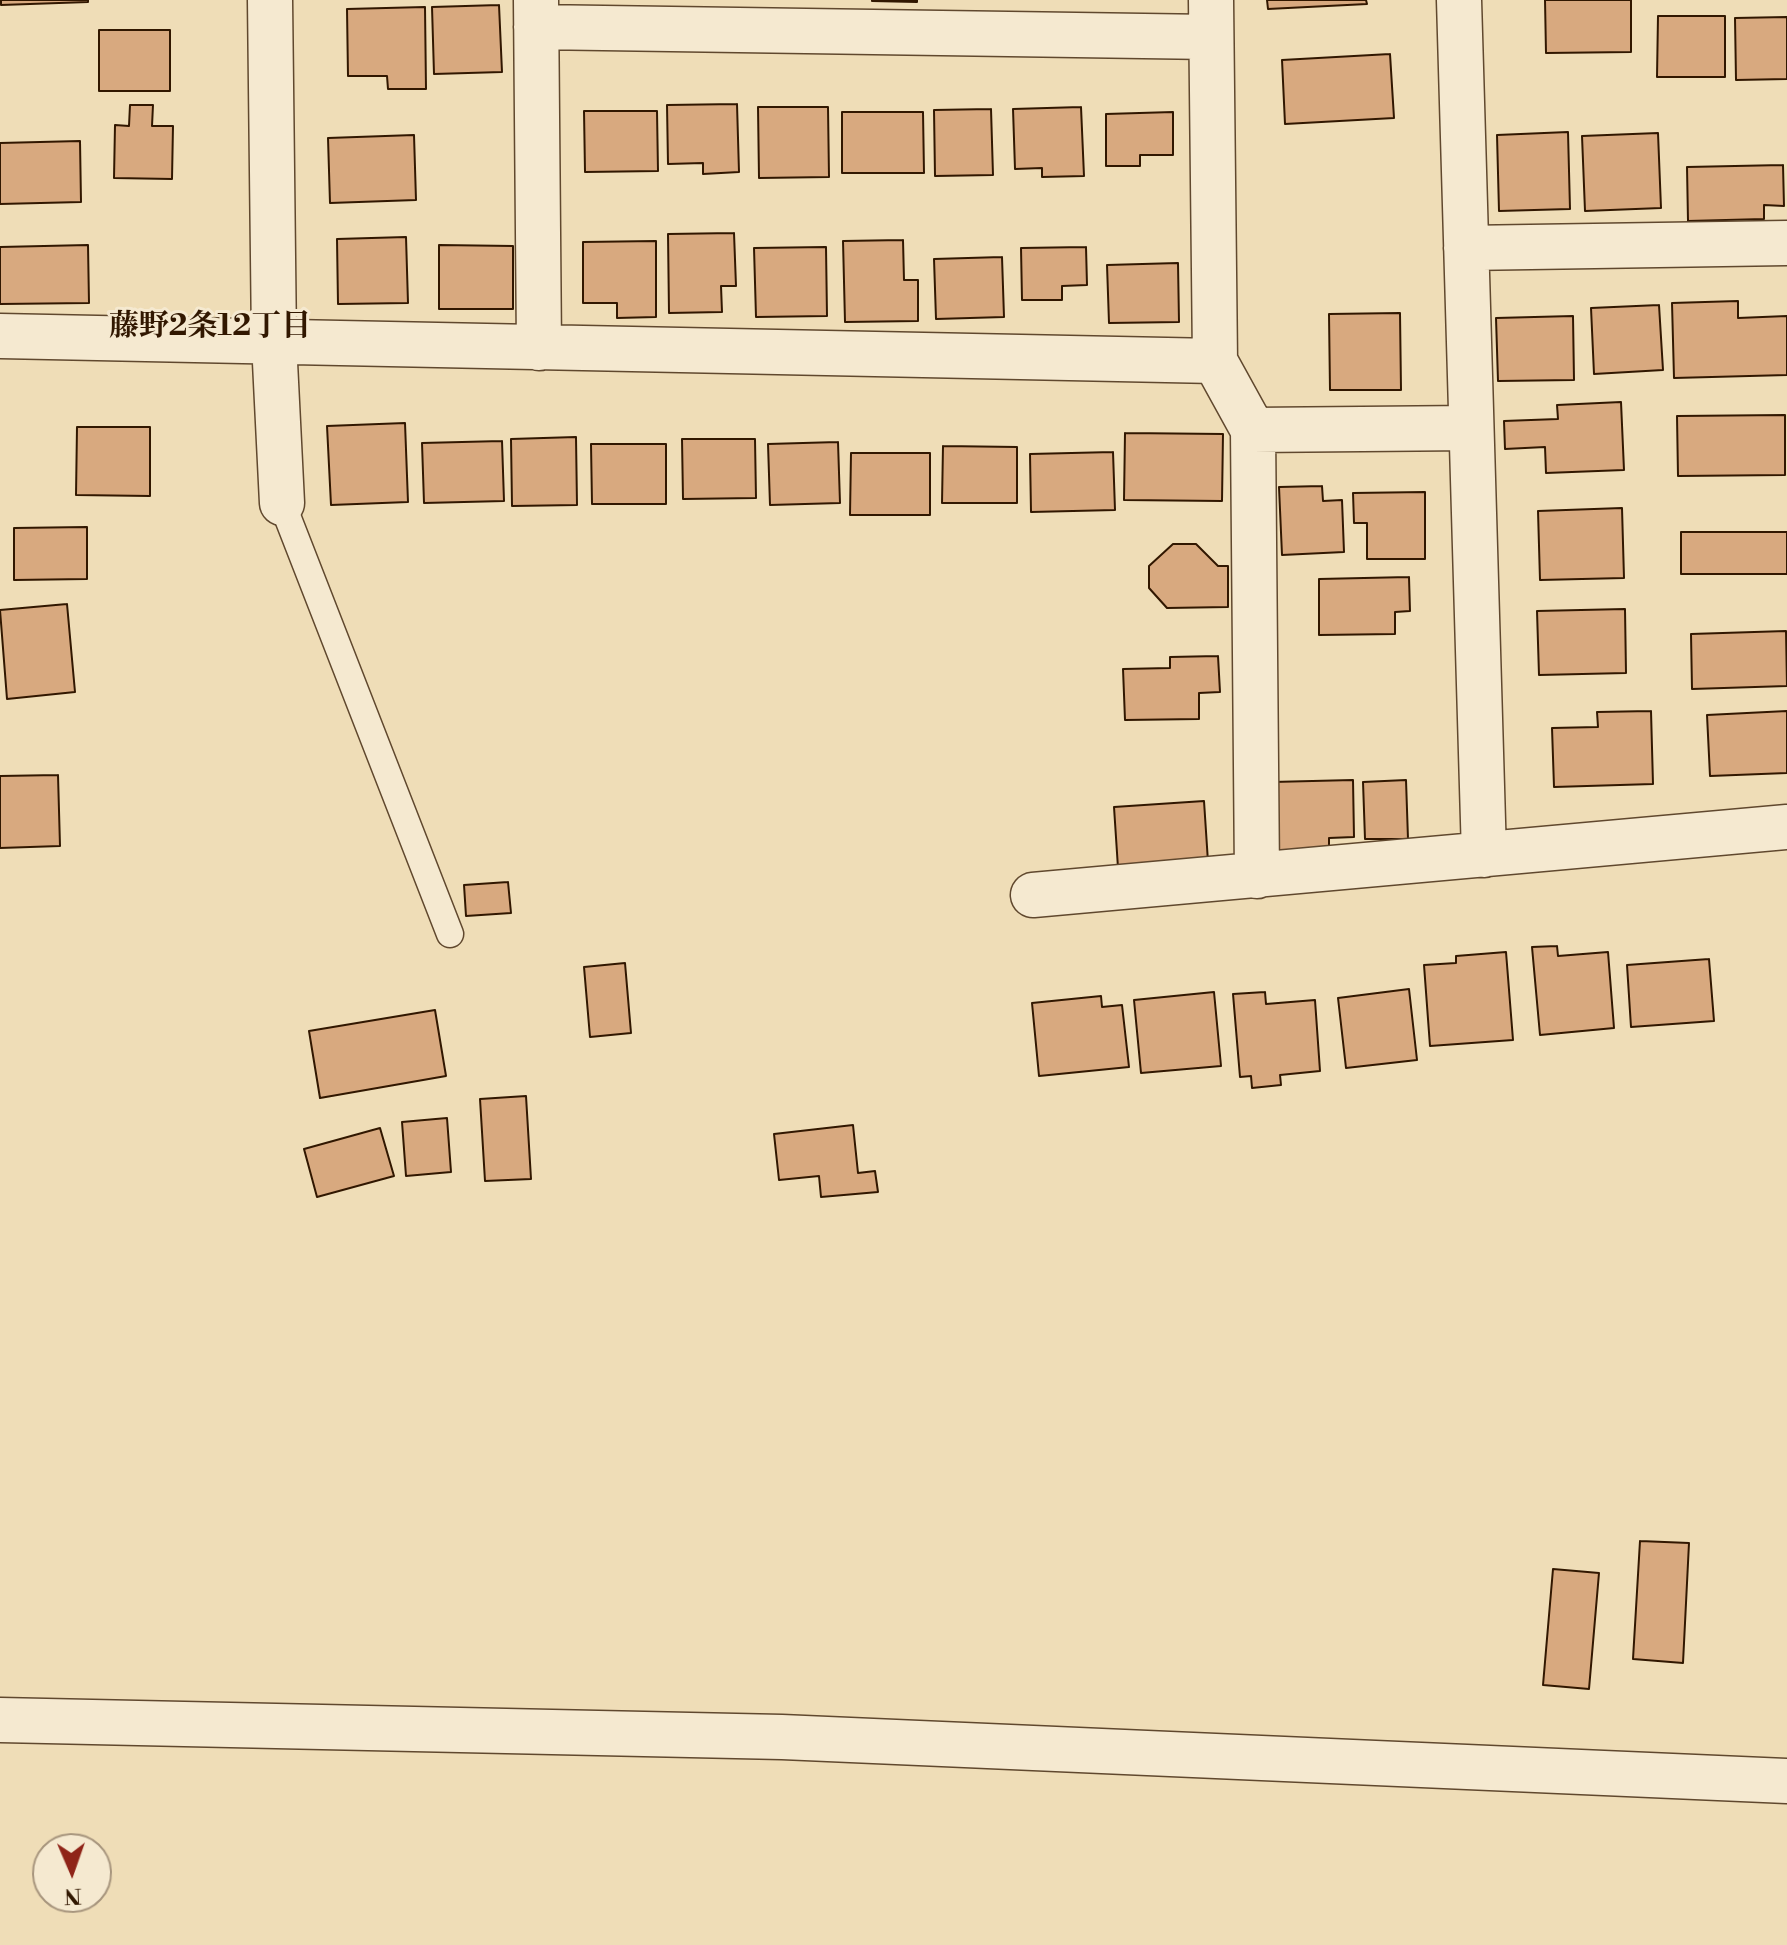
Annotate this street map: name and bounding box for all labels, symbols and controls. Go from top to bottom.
district label: 藤野2条12丁目 [109,310,311,346]
north arrow [32,1833,112,1913]
text: N [64,1882,82,1909]

